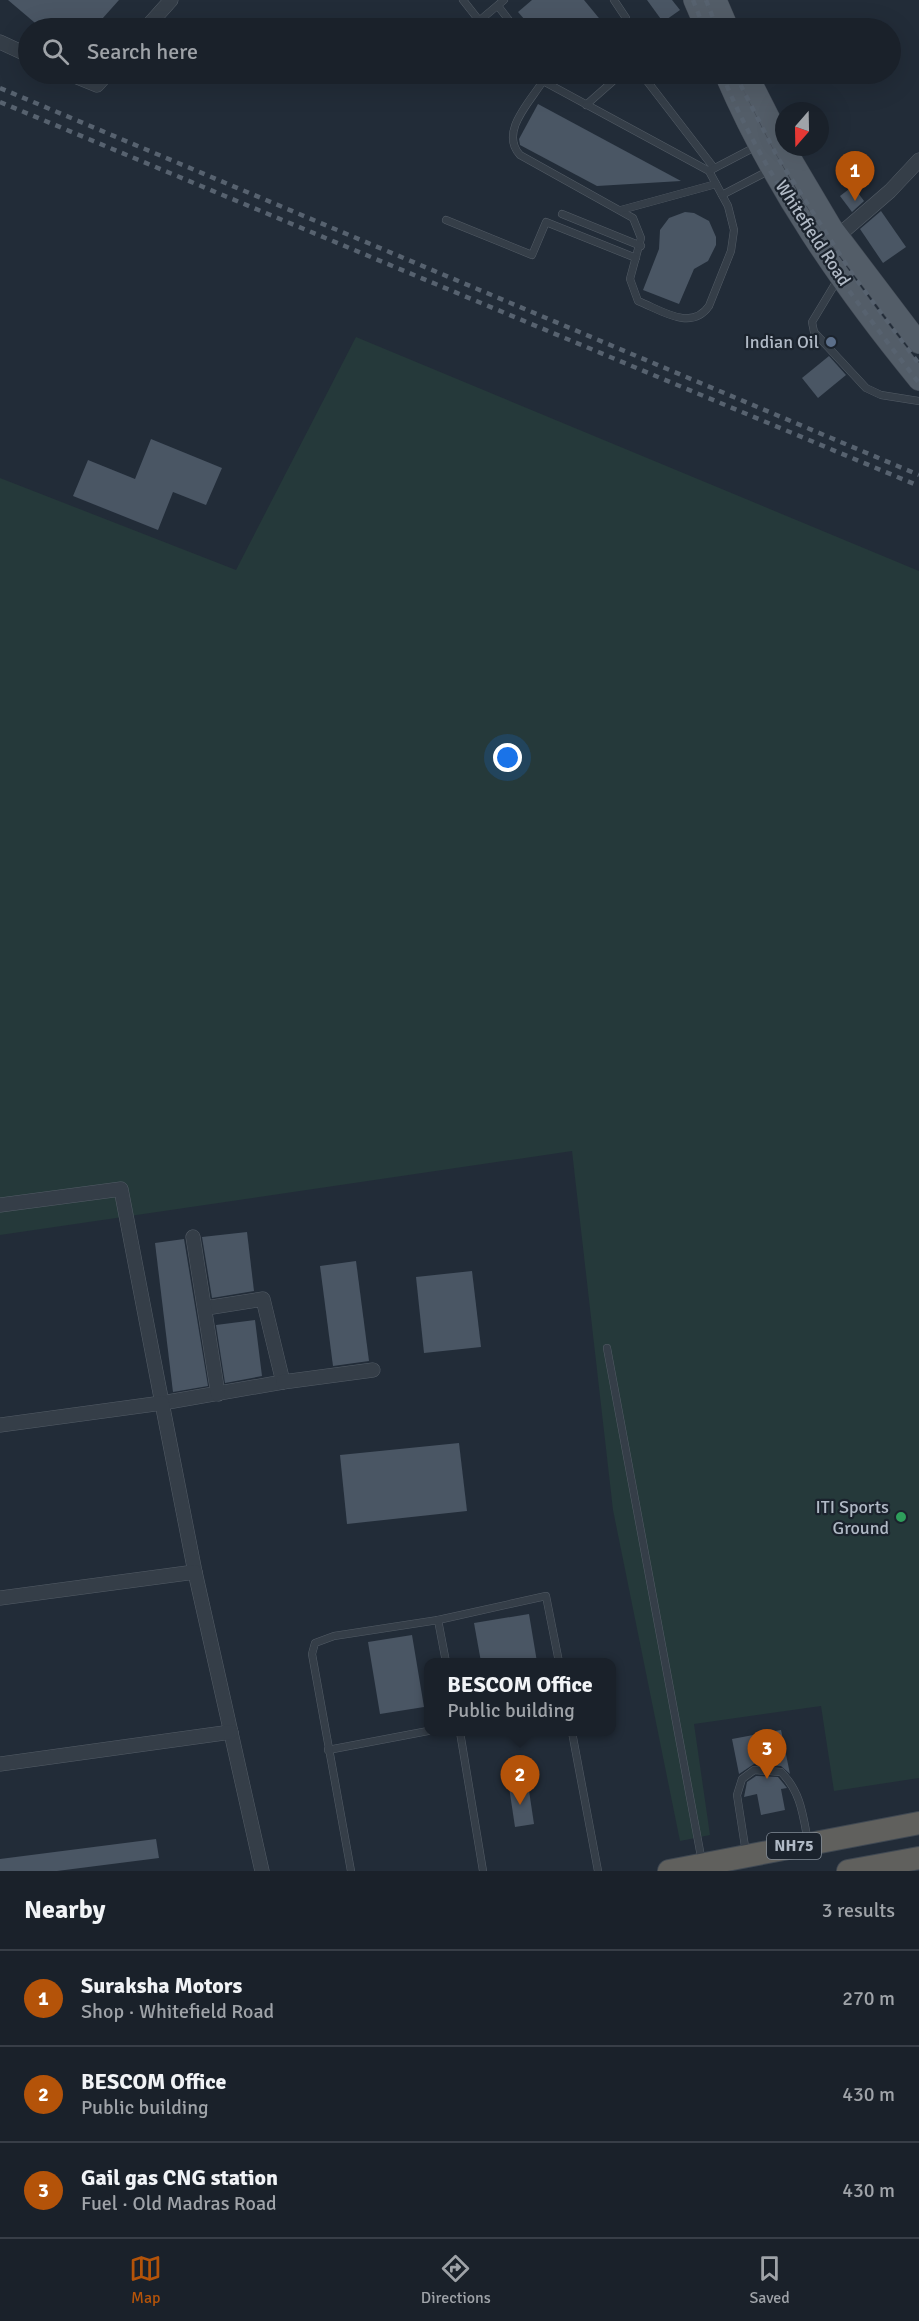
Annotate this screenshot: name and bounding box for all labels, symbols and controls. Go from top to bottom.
search box [18,18,901,84]
icon: search [39,35,72,68]
text: Search here [87,38,198,65]
north arrow [775,102,829,156]
pin: 1 [836,152,874,201]
street label: Whitefield Road [771,176,855,290]
place label: Indian Oil [745,331,819,353]
marker: Indian Oil [824,335,838,349]
your location [493,743,522,772]
place label: ITI Sports Ground [816,1496,889,1539]
marker: ITI Sports Ground [894,1510,908,1524]
popup [424,1658,616,1736]
text: BESCOM Office [447,1671,593,1698]
text: Public building [447,1698,575,1723]
pin: 3 [748,1730,786,1779]
pin: 2 [500,1756,540,1805]
road number: NH75 [767,1833,821,1859]
text: Nearby [24,1894,105,1926]
text: 3 results [822,1898,895,1923]
text: Suraksha Motors [81,1972,242,1999]
text: 1 [38,1986,49,2011]
text: 270 m [842,1986,895,2011]
text: Shop · Whitefield Road [81,1999,274,2024]
text: BESCOM Office [81,2068,226,2095]
text: 2 [38,2082,49,2107]
text: 430 m [842,2082,895,2107]
text: Public building [81,2095,209,2120]
text: Gail gas CNG station [81,2164,278,2191]
text: 3 [38,2178,49,2203]
text: 430 m [842,2178,895,2203]
text: Fuel · Old Madras Road [81,2191,277,2216]
tab: Map [129,2252,162,2308]
tab: Directions [421,2252,491,2308]
tab: Saved [749,2252,790,2308]

